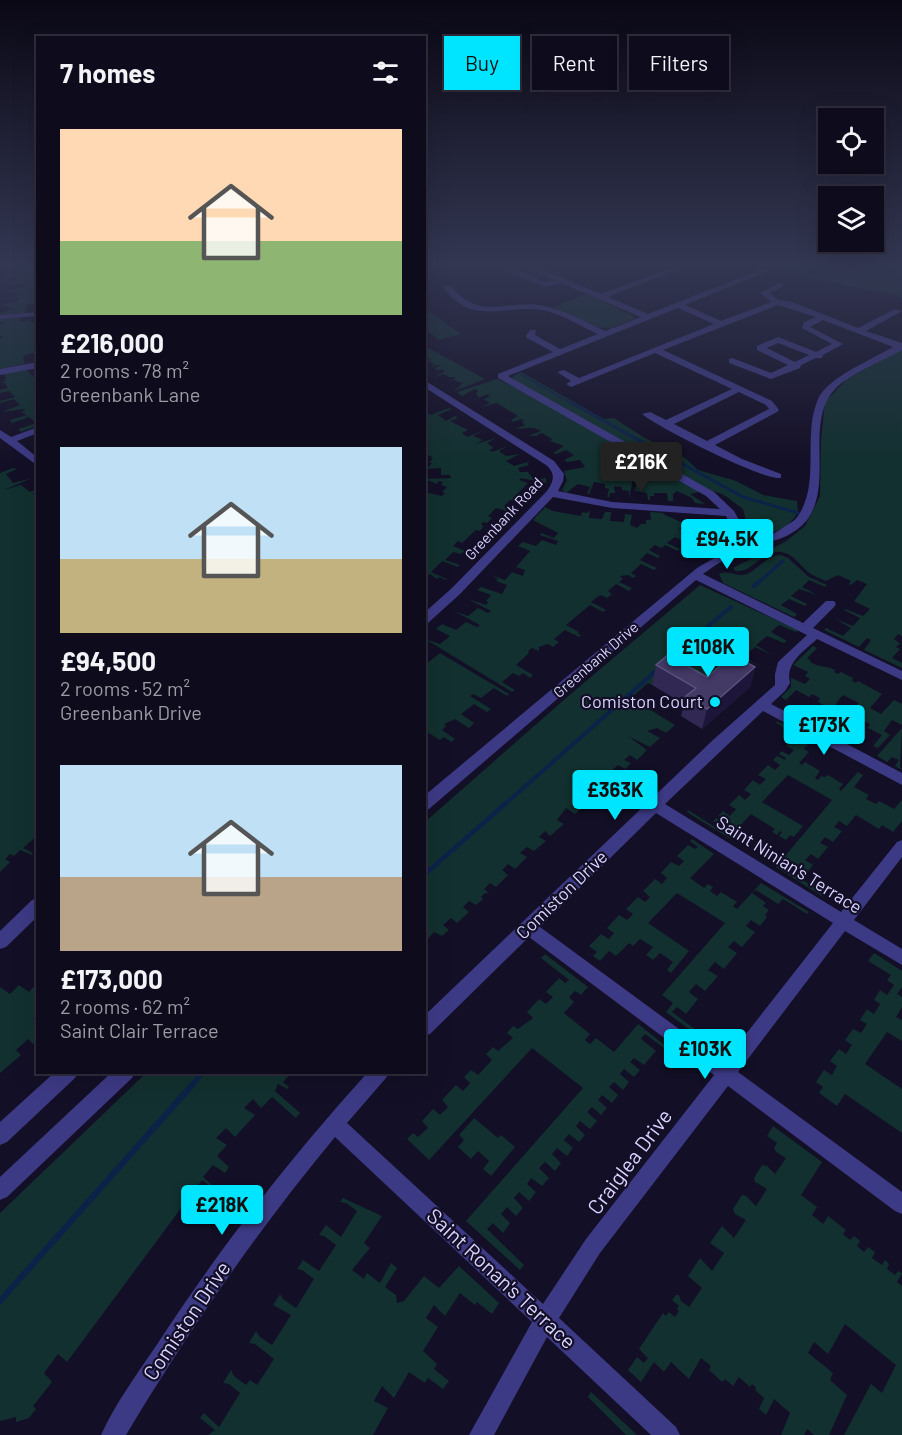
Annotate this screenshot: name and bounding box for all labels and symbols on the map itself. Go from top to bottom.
pin: £216K [599,442,683,493]
street label: Greenbank Road [460,473,546,563]
pin: £94.5K [678,519,776,570]
street label: Greenbank Drive [549,618,641,701]
pin: £108K [666,627,750,678]
place label: Comiston Court [581,690,703,712]
marker: Comiston Court [708,695,722,709]
pin: £173K [782,705,866,756]
pin: £363K [573,770,657,821]
street label: Saint Ninian's Terrace [713,810,866,918]
street label: Comiston Drive [511,845,612,943]
pin: £103K [663,1029,747,1080]
street label: Craiglea Drive [581,1104,676,1219]
pin: £218K [180,1185,264,1236]
street label: Saint Ronan's Terrace [422,1202,582,1353]
street label: Comiston Drive [137,1256,235,1384]

